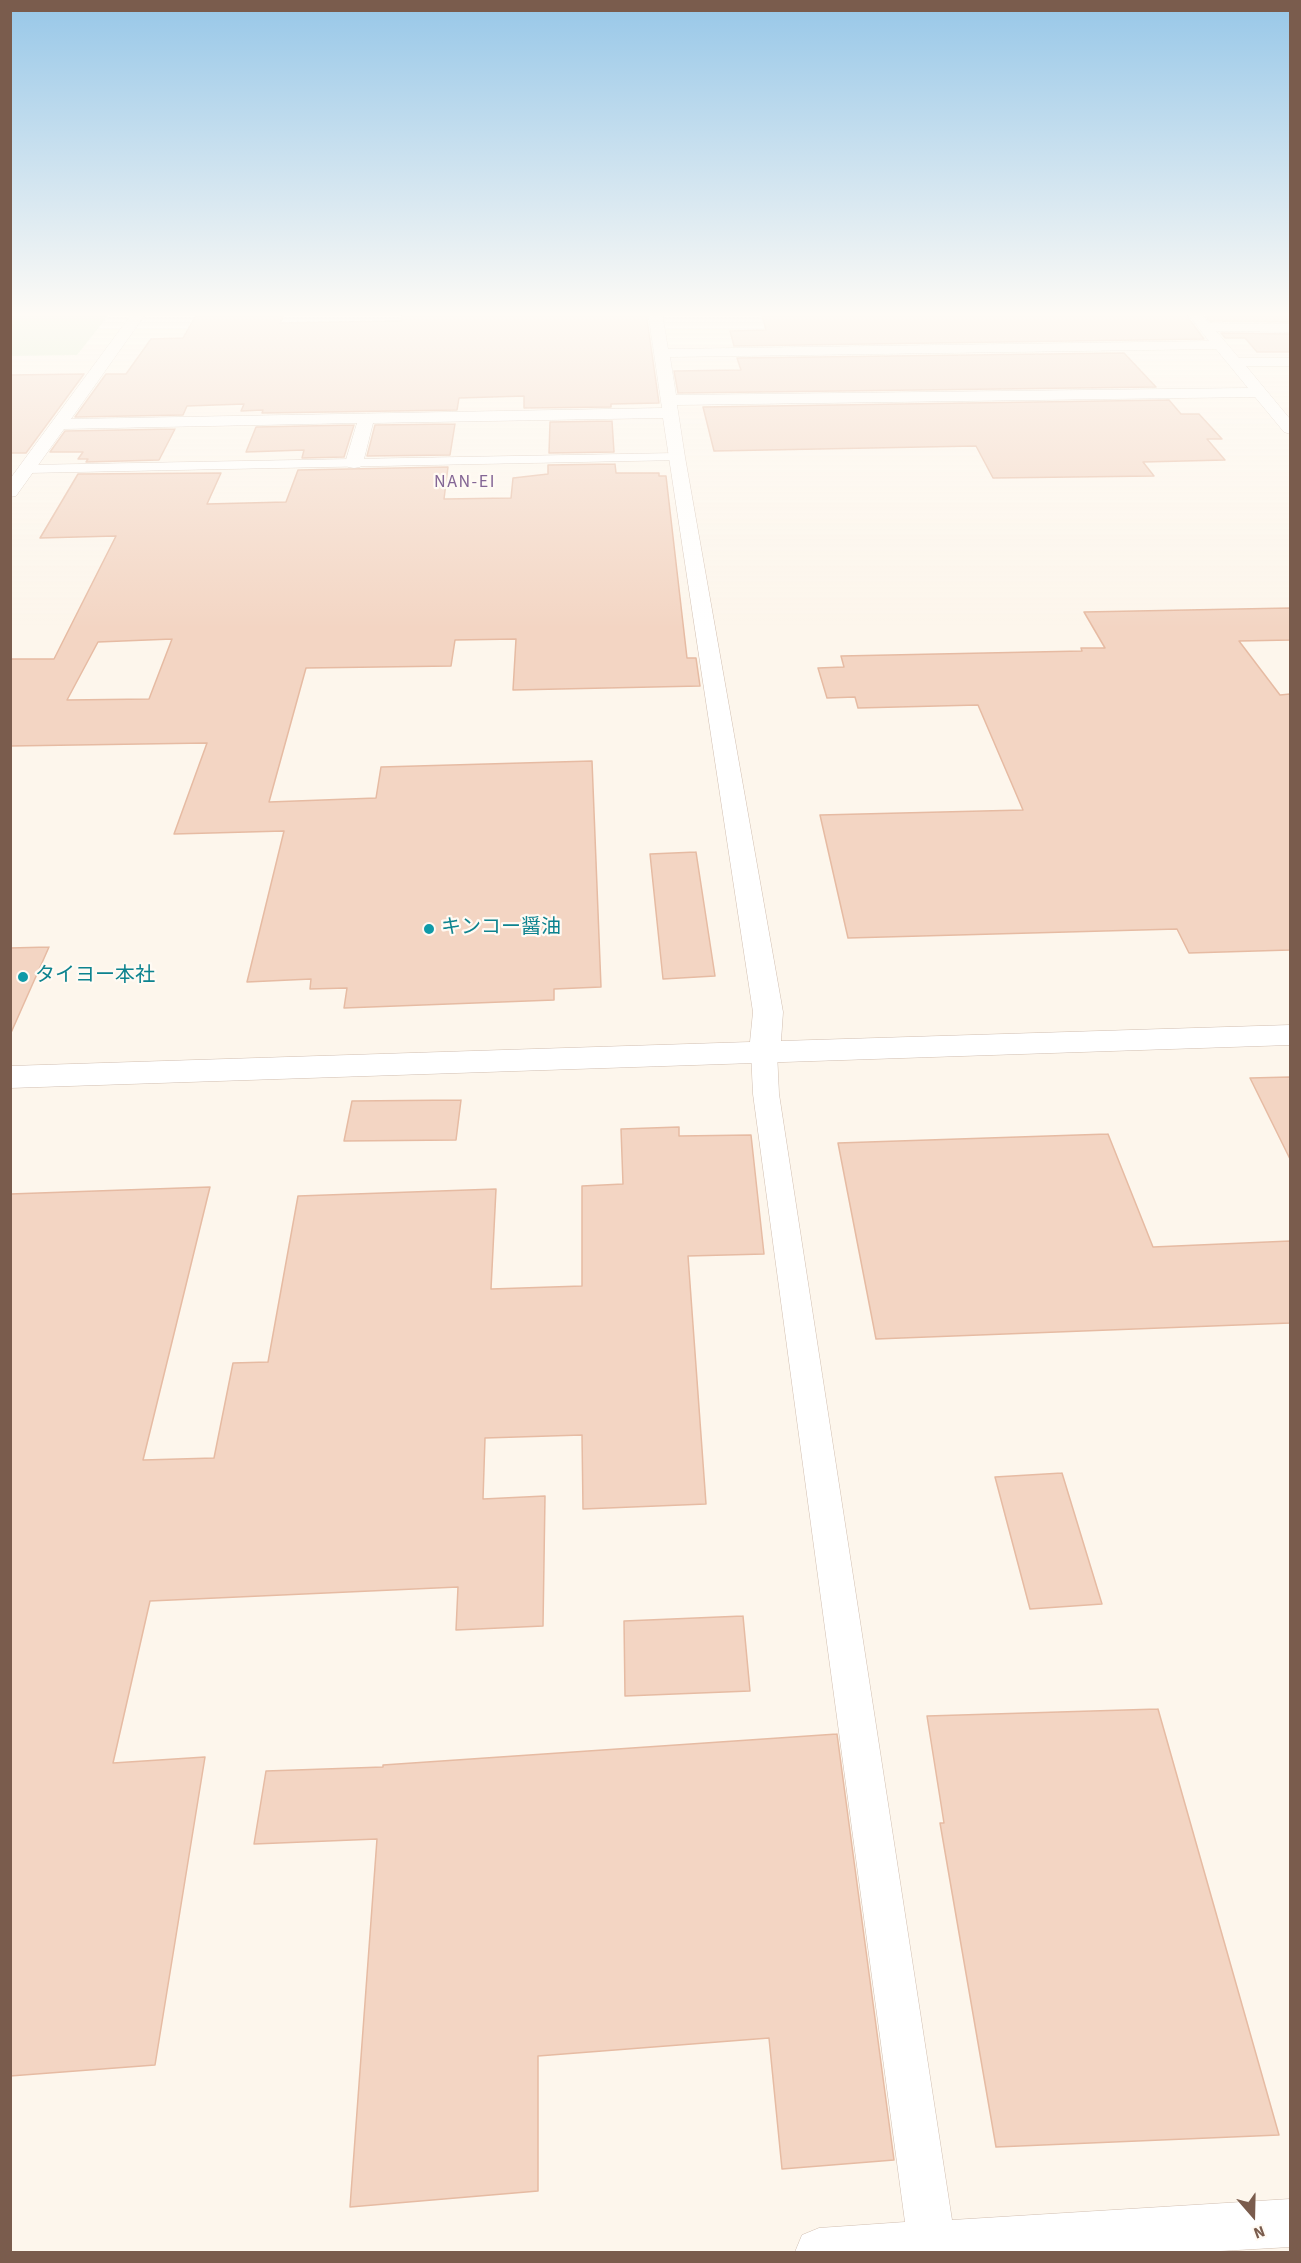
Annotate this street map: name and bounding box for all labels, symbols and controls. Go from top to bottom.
district label: NAN-EI [434,472,496,494]
place label: キンコー醤油 [441,917,561,941]
marker: キンコー醤油 [422,922,436,936]
place label: タイヨー本社 [35,965,155,989]
marker: タイヨー本社 [16,970,30,984]
north arrow [1223,2185,1283,2245]
text: N [1250,2220,1268,2244]

